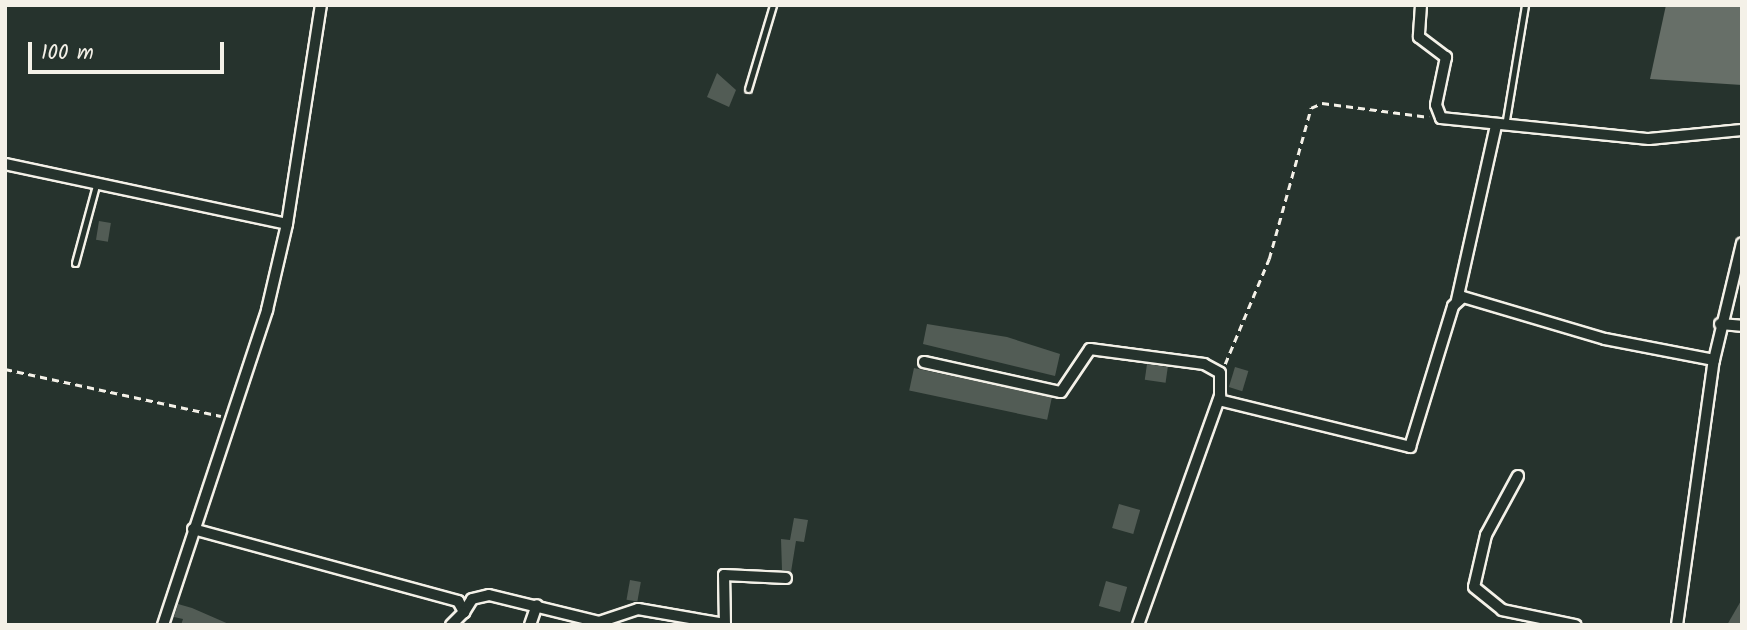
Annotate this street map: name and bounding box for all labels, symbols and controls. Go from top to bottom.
scale bar [32,28,228,72]
text: 100 m [41,37,94,70]

